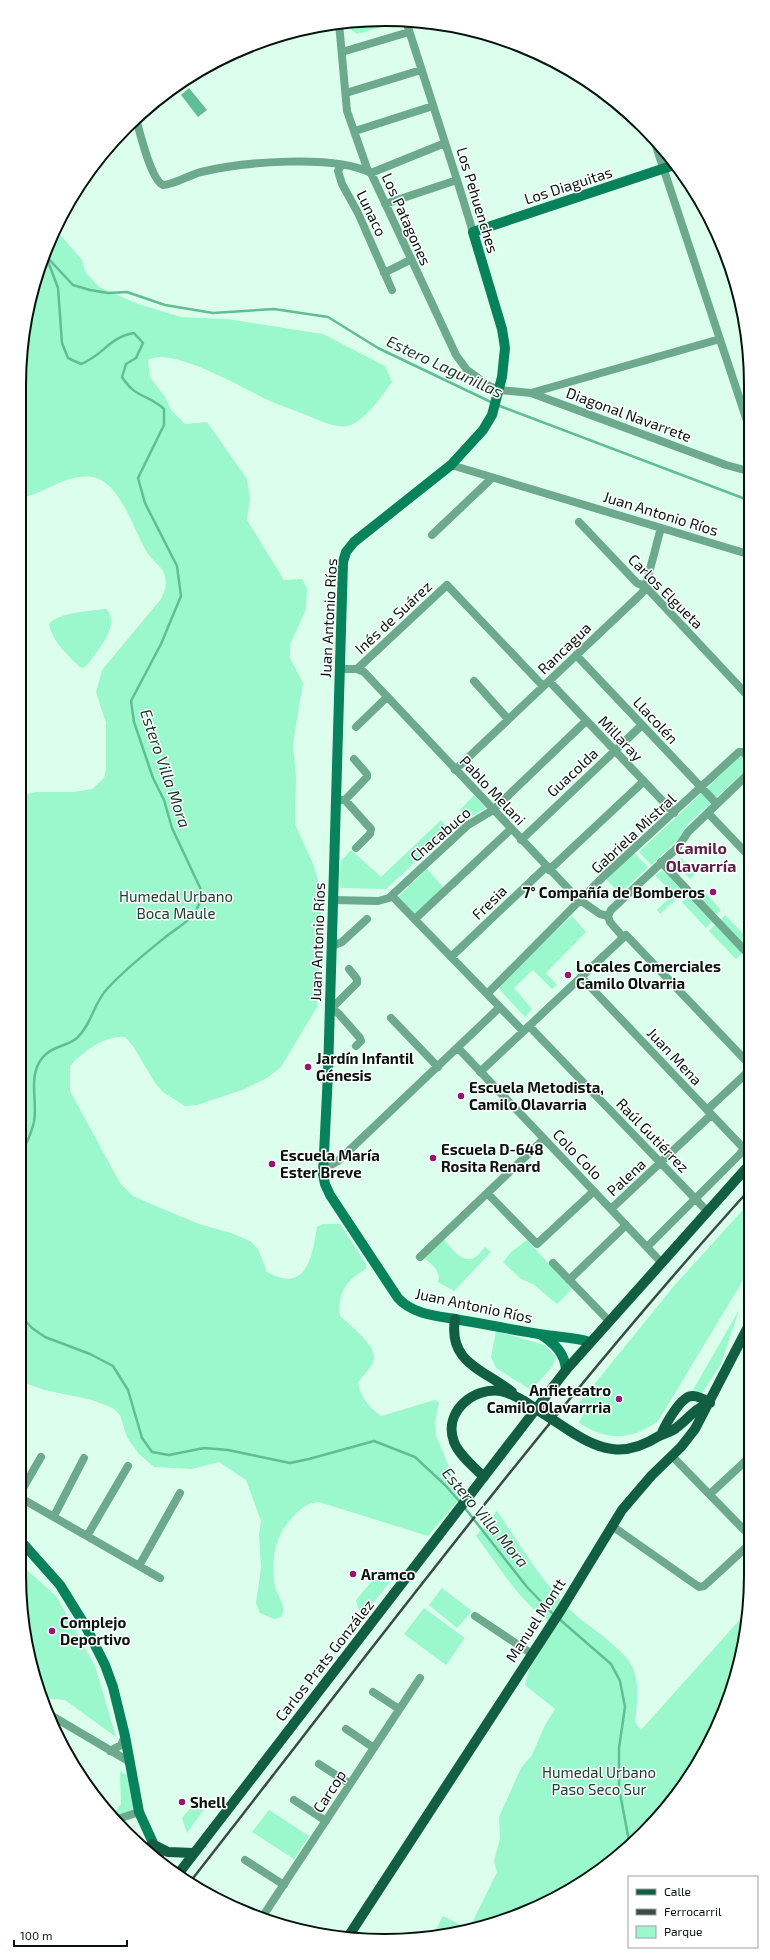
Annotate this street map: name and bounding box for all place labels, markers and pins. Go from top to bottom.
place label: 7° Compañía de Bomberos [523,883,705,901]
marker: 7° Compañía de Bomberos [708,887,718,897]
place label: Locales Comerciales Camilo Olvarria [576,957,721,992]
marker: Locales Comerciales Camilo Olvarria [563,970,573,980]
place label: Jardín Infantil Génesis [316,1049,414,1084]
marker: Jardín Infantil Génesis [303,1062,313,1072]
place label: Escuela Metodista, Camilo Olavarria [469,1078,604,1113]
marker: Escuela Metodista, Camilo Olavarria [456,1091,466,1101]
place label: Escuela D-648 Rosita Renard [441,1140,544,1175]
place label: Escuela María Ester Breve [280,1146,380,1181]
marker: Escuela D-648 Rosita Renard [428,1153,438,1163]
marker: Escuela María Ester Breve [267,1159,277,1169]
place label: Anfieteatro Camilo Olavarrria [487,1381,611,1416]
marker: Anfieteatro Camilo Olavarrria [614,1394,624,1404]
place label: Aramco [361,1565,415,1583]
marker: Aramco [348,1569,358,1579]
place label: Complejo Deportivo [60,1613,131,1648]
marker: Complejo Deportivo [47,1626,57,1636]
place label: Shell [190,1793,226,1811]
marker: Shell [177,1797,187,1807]

